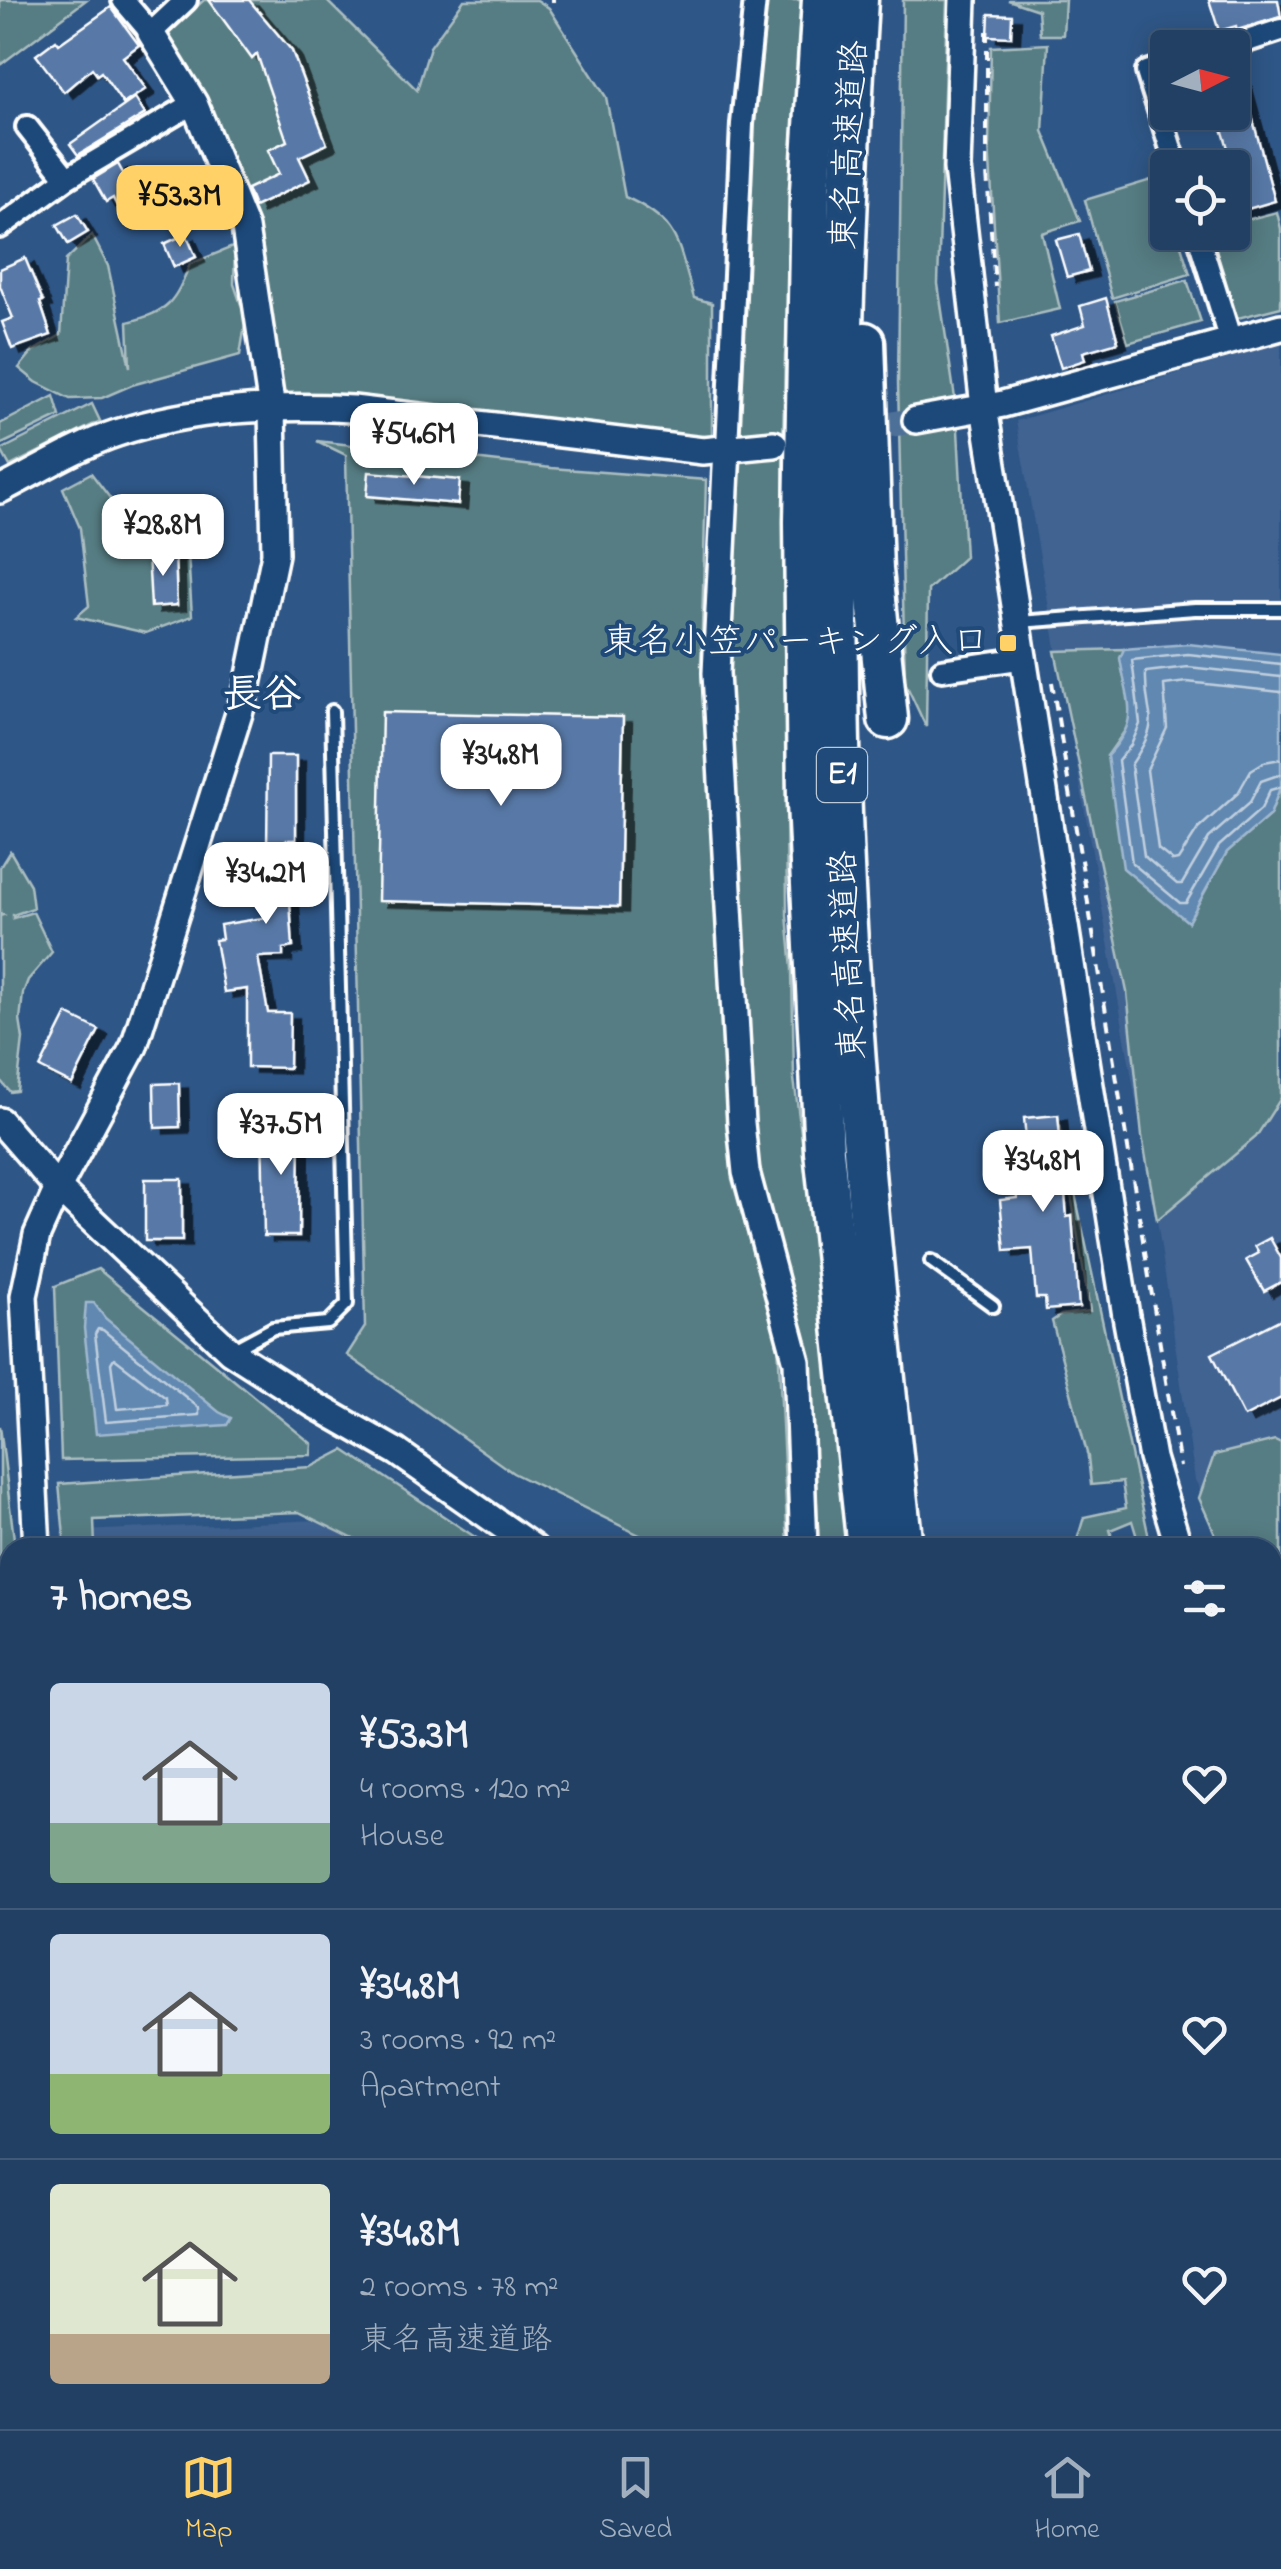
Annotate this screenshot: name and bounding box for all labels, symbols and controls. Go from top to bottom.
north arrow [1150,30,1250,130]
map controls [1150,30,1250,250]
street label: 東名高速道路 [820,39,882,251]
button: locate [1150,150,1250,250]
pin: ¥53.3M [99,165,261,250]
text: ¥53.3M [138,174,222,221]
pin: ¥54.6M [333,403,495,488]
text: ¥54.6M [372,412,456,459]
pin: ¥28.8M [82,494,244,579]
text: ¥28.8M [124,503,202,550]
place label: 東名小笠パーキング入口 [603,618,988,669]
marker: 東名小笠パーキング入口 [997,632,1019,654]
district label: 長谷 [222,667,302,726]
pin: ¥34.8M [420,724,582,809]
text: ¥34.8M [463,733,539,780]
road number: E1 [817,748,867,802]
pin: ¥34.2M [185,842,347,927]
street label: 東名高速道路 [819,849,881,1061]
text: ¥34.2M [226,851,306,898]
pin: ¥37.5M [200,1093,362,1178]
text: ¥37.5M [239,1102,323,1149]
pin: ¥34.8M [962,1130,1124,1215]
text: ¥34.8M [1005,1139,1081,1186]
text: 7 homes [50,1568,192,1629]
icon: filters [1177,1571,1232,1626]
text: ¥53.3M [360,1706,469,1767]
icon: home [130,1723,250,1843]
icon: heart [1177,1756,1232,1811]
text: 4 rooms · 120 m² [360,1767,571,1814]
text: House [360,1814,444,1861]
text: ¥34.8M [360,1957,461,2018]
icon: home [130,1974,250,2094]
icon: heart [1177,2007,1232,2062]
text: 3 rooms · 92 m² [360,2018,556,2065]
text: Apartment [360,2065,501,2112]
text: ¥34.8M [360,2204,461,2265]
icon: home [130,2224,250,2344]
icon: heart [1177,2257,1232,2312]
text: 2 rooms · 78 m² [360,2265,559,2312]
text: 東名高速道路 [360,2318,552,2365]
tab: Map [181,2450,236,2551]
tab: Saved [599,2450,672,2551]
tab: Home [1035,2450,1100,2551]

